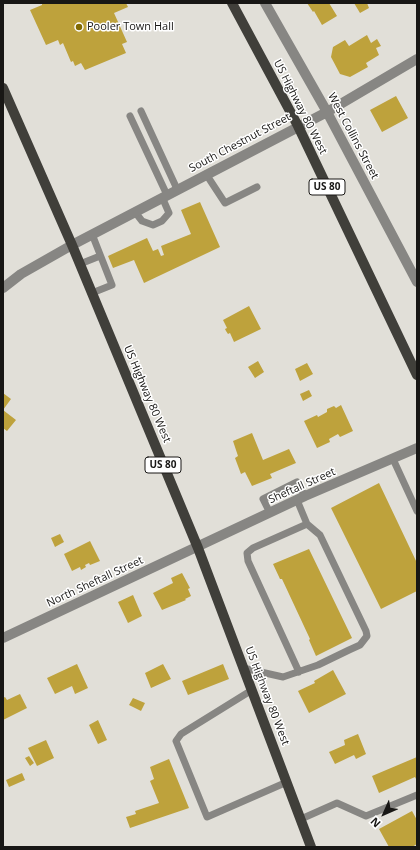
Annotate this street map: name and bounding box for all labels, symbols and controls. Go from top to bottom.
place label: Pooler Town Hall [87,20,174,34]
marker: Pooler Town Hall [74,22,84,32]
street label: US Highway 80 West [270,57,330,157]
street label: West Collins Street [325,91,381,181]
street label: South Chestnut Street [187,111,293,175]
road number: US 80 [309,179,345,195]
street label: US Highway 80 West [121,343,173,445]
road number: US 80 [145,457,181,473]
street label: Sheftall Street [267,465,337,507]
street label: North Sheftall Street [45,554,145,610]
street label: US Highway 80 West [242,645,292,747]
north arrow [364,794,404,834]
text: N [367,814,384,831]

